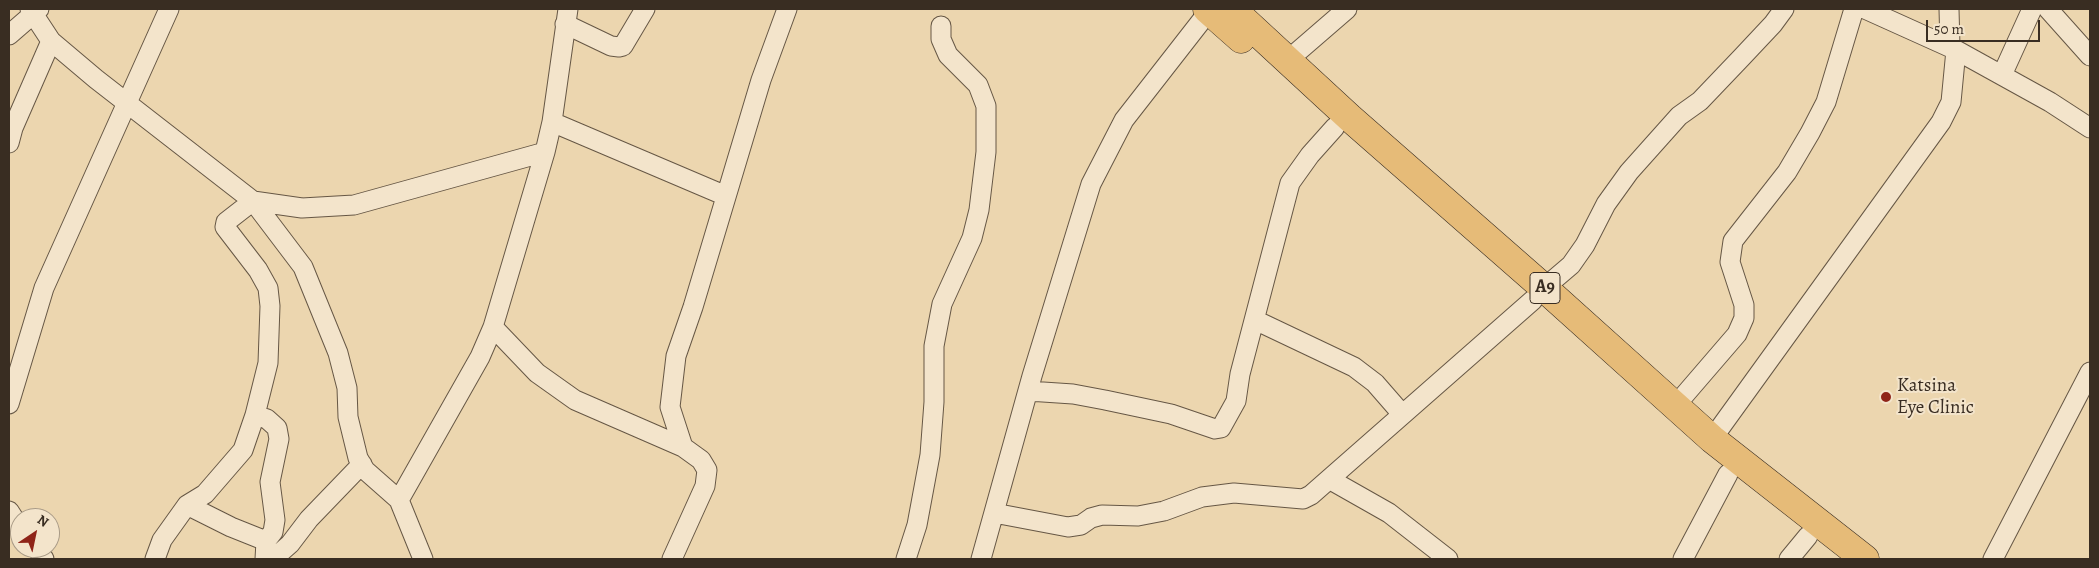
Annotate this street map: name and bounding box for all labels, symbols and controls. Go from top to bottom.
scale bar [1929,10,2043,42]
text: 50 m [1934,19,1964,39]
road number: A9 [1530,272,1560,304]
place label: Katsina Eye Clinic [1897,375,1974,419]
marker: Katsina Eye Clinic [1879,390,1893,404]
north arrow [10,508,60,558]
text: N [34,510,53,532]

